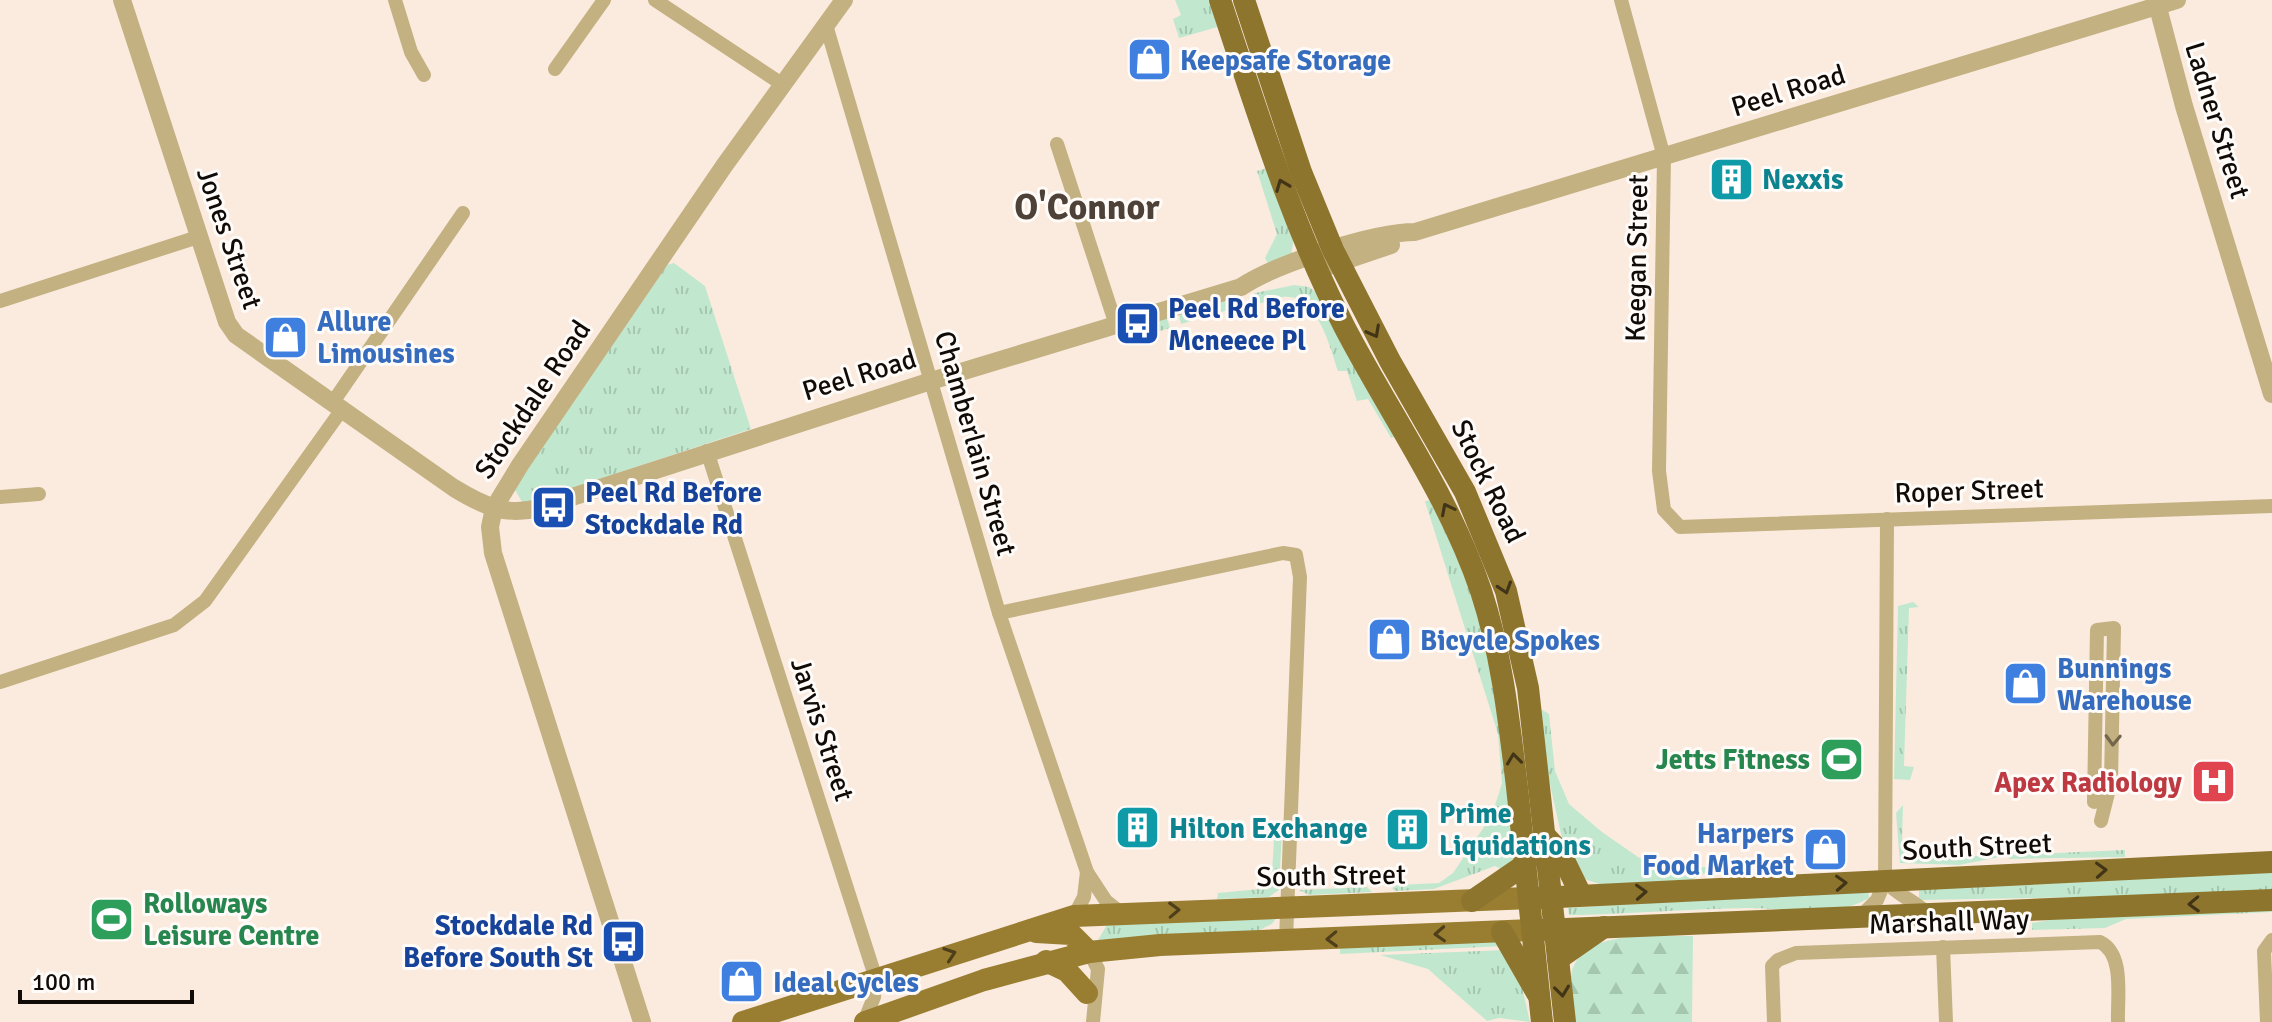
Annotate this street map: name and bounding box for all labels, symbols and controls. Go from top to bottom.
shop icon: Keepsafe Storage [1125,36,1173,84]
street label: Ladner Street [2177,38,2257,203]
place label: Keepsafe Storage [1180,44,1391,78]
street label: Peel Road [1727,58,1849,124]
building icon: Nexxis [1707,155,1755,203]
street label: Jones Street [189,163,269,314]
place label: Nexxis [1762,163,1843,197]
street label: Keegan Street [1619,174,1655,342]
one-way arrow [1275,179,1292,193]
district label: O'Connor [1014,185,1160,230]
place label: Peel Rd Before Mcneece Pl [1168,292,1345,358]
bus stop icon: Peel Rd Before Mcneece Pl [1113,300,1161,348]
place label: Allure Limousines [317,305,455,371]
shop icon: Allure Limousines [262,313,310,361]
street label: Stockdale Road [467,314,598,485]
one-way arrow [1364,324,1380,338]
street label: Chamberlain Street [927,327,1023,560]
street label: Peel Road [798,342,920,408]
street label: Stock Road [1444,414,1533,549]
street label: Roper Street [1894,471,2044,511]
place label: Peel Rd Before Stockdale Rd [585,476,762,542]
bus stop icon: Peel Rd Before Stockdale Rd [530,484,578,532]
one-way arrow [1441,503,1457,518]
one-way arrow [1495,581,1511,595]
shop icon: Bicycle Spokes [1365,616,1413,664]
place label: Bicycle Spokes [1420,624,1600,658]
place label: Bunnings Warehouse [2057,652,2192,718]
street label: Jarvis Street [783,653,861,805]
shop icon: Bunnings Warehouse [2002,660,2050,708]
one-way arrow [2104,734,2121,747]
sports icon: Jetts Fitness [1817,735,1865,783]
place label: Jetts Fitness [1656,743,1810,777]
one-way arrow [1505,752,1522,765]
hospital icon: Apex Radiology [2189,758,2237,806]
place label: Apex Radiology [1994,766,2182,800]
place label: Prime Liquidations [1439,797,1591,863]
building icon: Hilton Exchange [1114,804,1162,852]
building icon: Prime Liquidations [1384,805,1432,853]
place label: Hilton Exchange [1169,812,1368,846]
place label: Harpers Food Market [1642,817,1795,883]
shop icon: Harpers Food Market [1801,825,1849,873]
street label: South Street [1901,826,2053,868]
street label: South Street [1256,858,1406,894]
one-way arrow [2095,862,2108,879]
one-way arrow [1835,874,1848,891]
one-way arrow [1635,884,1648,901]
place label: Rolloways Leisure Centre [143,887,319,953]
sports icon: Rolloways Leisure Centre [88,895,136,943]
one-way arrow [2187,895,2200,912]
one-way arrow [1168,902,1181,919]
street label: Marshall Way [1868,902,2030,942]
place label: Stockdale Rd Before South St [403,909,594,975]
bus stop icon: Stockdale Rd Before South St [600,917,648,965]
one-way arrow [1433,926,1446,943]
one-way arrow [1325,930,1338,947]
one-way arrow [943,947,957,963]
scale bar [20,954,192,1004]
shop icon: Ideal Cycles [718,958,766,1006]
place label: Ideal Cycles [773,966,919,1000]
text: 100 m [32,967,95,997]
one-way arrow [1553,985,1570,998]

